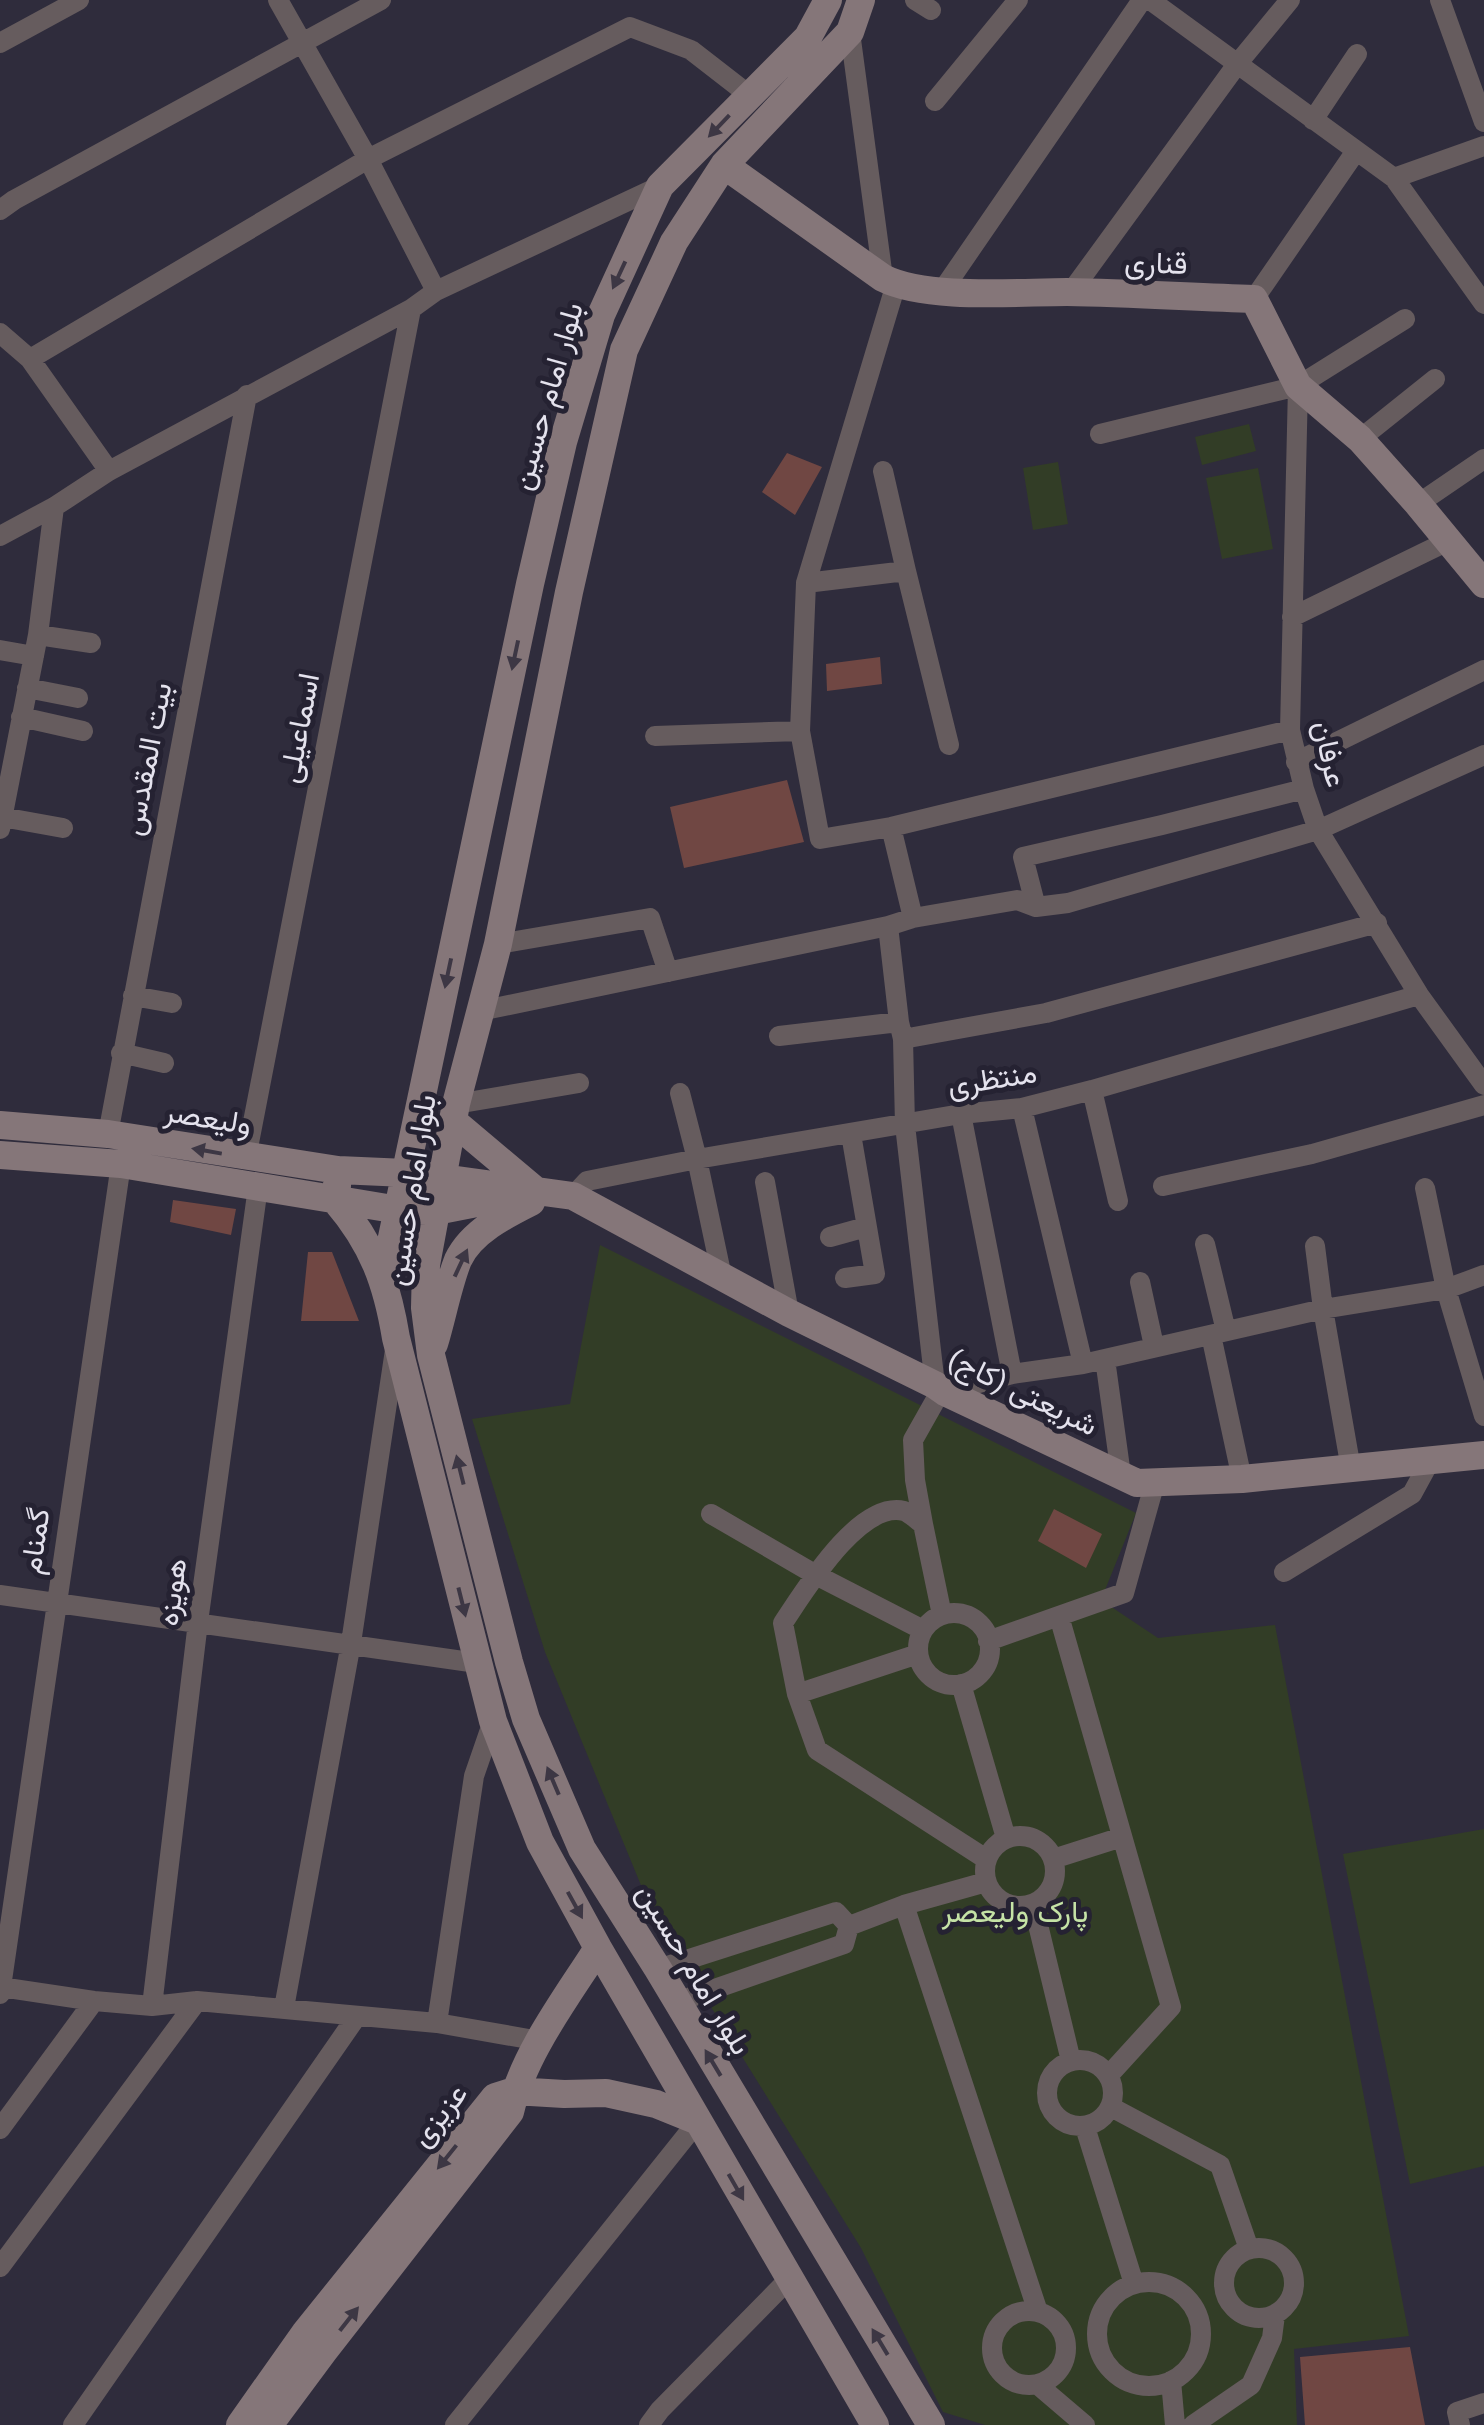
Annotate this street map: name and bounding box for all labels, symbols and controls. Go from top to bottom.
one-way arrow [708,113,732,137]
street label: قناری [1124,245,1188,282]
one-way arrow [611,260,627,290]
street label: بلوار امام حسین [504,298,592,494]
one-way arrow [507,640,523,671]
street label: اسماعیلی [272,670,327,786]
street label: بیت المقدس [116,680,179,839]
street label: عرفان [1305,718,1354,791]
one-way arrow [440,958,456,989]
street label: منتظری [945,1055,1039,1104]
street label: بلوار امام حسین [379,1092,445,1288]
street label: ولیعصر [161,1094,254,1143]
one-way arrow [191,1143,222,1158]
one-way arrow [452,1248,469,1277]
street label: شریعتی (کاج) [942,1341,1103,1445]
one-way arrow [452,1454,468,1485]
street label: گمنام [14,1506,58,1576]
street label: هویزه [150,1556,195,1628]
one-way arrow [455,1587,470,1618]
one-way arrow [545,1766,561,1796]
street label: بلوار امام حسین [628,1877,758,2062]
one-way arrow [566,1891,583,1920]
park label: پارک ولیعصر [941,1895,1088,1932]
one-way arrow [705,2049,722,2077]
street label: عزیزی [404,2077,475,2154]
one-way arrow [437,2144,458,2170]
one-way arrow [728,2173,745,2202]
one-way arrow [338,2306,358,2332]
one-way arrow [872,2328,889,2356]

